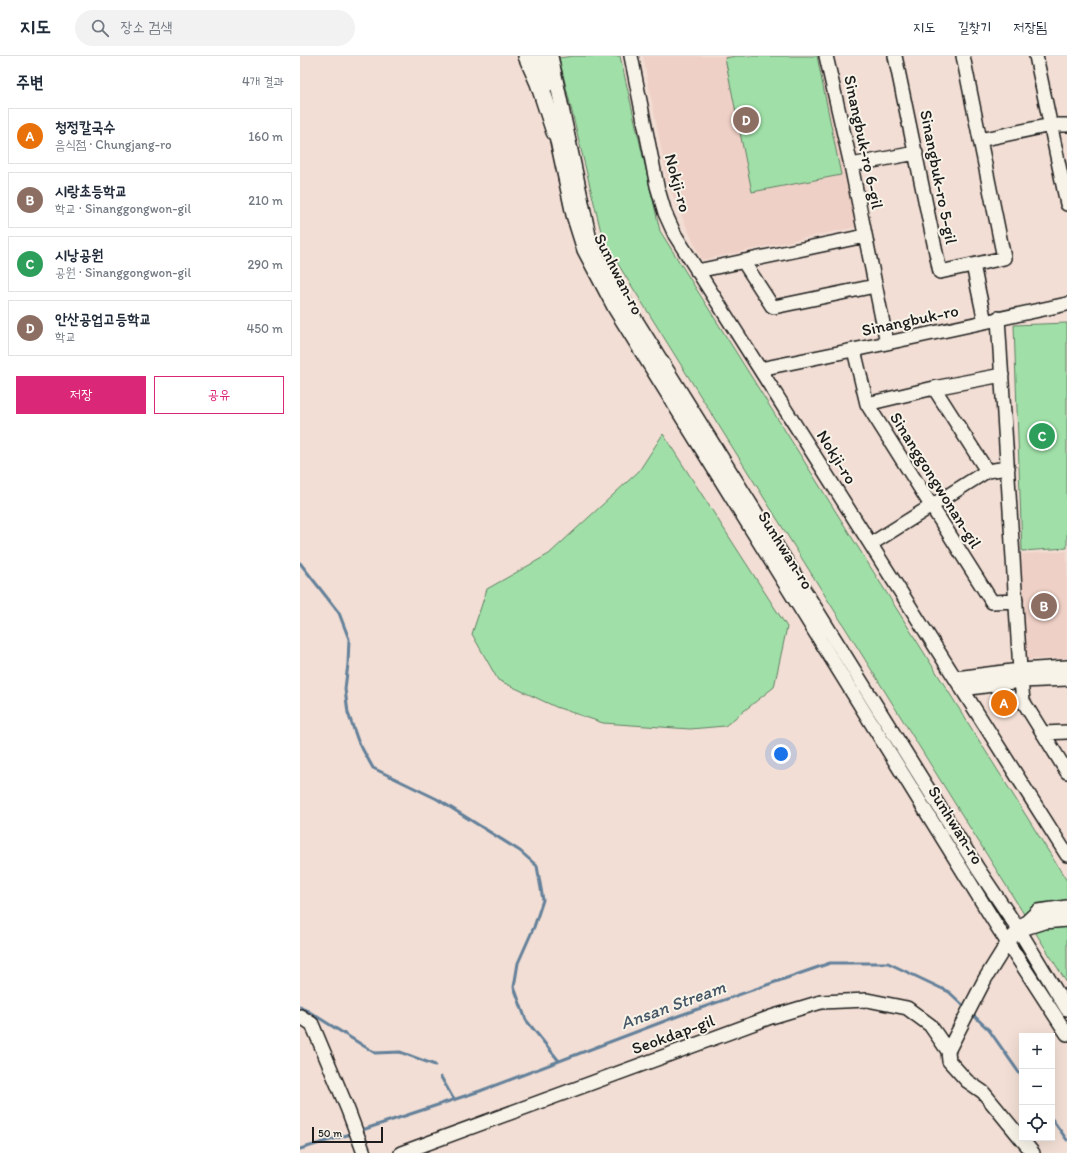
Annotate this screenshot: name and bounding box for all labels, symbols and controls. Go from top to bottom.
search box [75,10,355,46]
text: 지도 [20,15,51,38]
icon: search [89,17,111,39]
text: 장소 검색 [121,18,172,36]
text: 지도 [913,19,935,36]
text: 길찾기 [957,19,991,36]
text: 저장됨 [1013,19,1047,36]
text: 주변 [16,72,43,92]
street label: Sinangbuk-ro 6-gil [840,73,888,211]
text: 4개 결과 [242,74,284,89]
pin: D [733,105,759,135]
street label: Sinangbuk-ro 5-gil [916,108,962,246]
text: 청정칼국수 [55,118,115,136]
text: A [26,129,34,144]
text: 160 m [248,129,283,144]
text: 음식점 · Chungjang-ro [55,137,172,152]
street label: Nokji-ro [661,152,695,214]
text: 시랑초등학교 [55,182,127,200]
text: B [26,193,34,208]
text: 210 m [248,193,283,208]
text: 학교 · Sinanggongwon-gil [55,201,191,216]
street label: Sunhwan-ro [590,230,648,318]
text: 시낭공원 [55,246,103,264]
text: C [26,257,34,272]
text: 290 m [247,257,283,272]
text: 공원 · Sinanggongwon-gil [55,265,191,280]
street label: Sinangbuk-ro [860,300,960,340]
text: 안산공업고등학교 [55,310,152,328]
text: D [26,321,34,336]
text: 450 m [246,321,283,336]
text: 학교 [55,329,76,344]
button: 저장 [16,376,146,414]
button: 공유 [154,376,284,414]
street label: Sinanggongwonan-gil [886,408,986,552]
pin: C [1029,421,1055,451]
street label: Nokji-ro [813,426,861,488]
street label: Sunhwan-ro [754,507,818,593]
pin: B [1031,591,1057,621]
pin: A [991,688,1017,718]
your location [771,744,791,764]
street label: Sunhwan-ro [924,782,988,868]
water label: Ansan Stream [618,976,729,1034]
street label: Seokdap-gil [629,1010,717,1058]
map controls [1019,1033,1055,1141]
button: + [1019,1033,1055,1069]
button: − [1019,1069,1055,1105]
button: locate [1019,1105,1055,1141]
scale bar [312,1125,383,1144]
text: 50 m [318,1127,342,1140]

